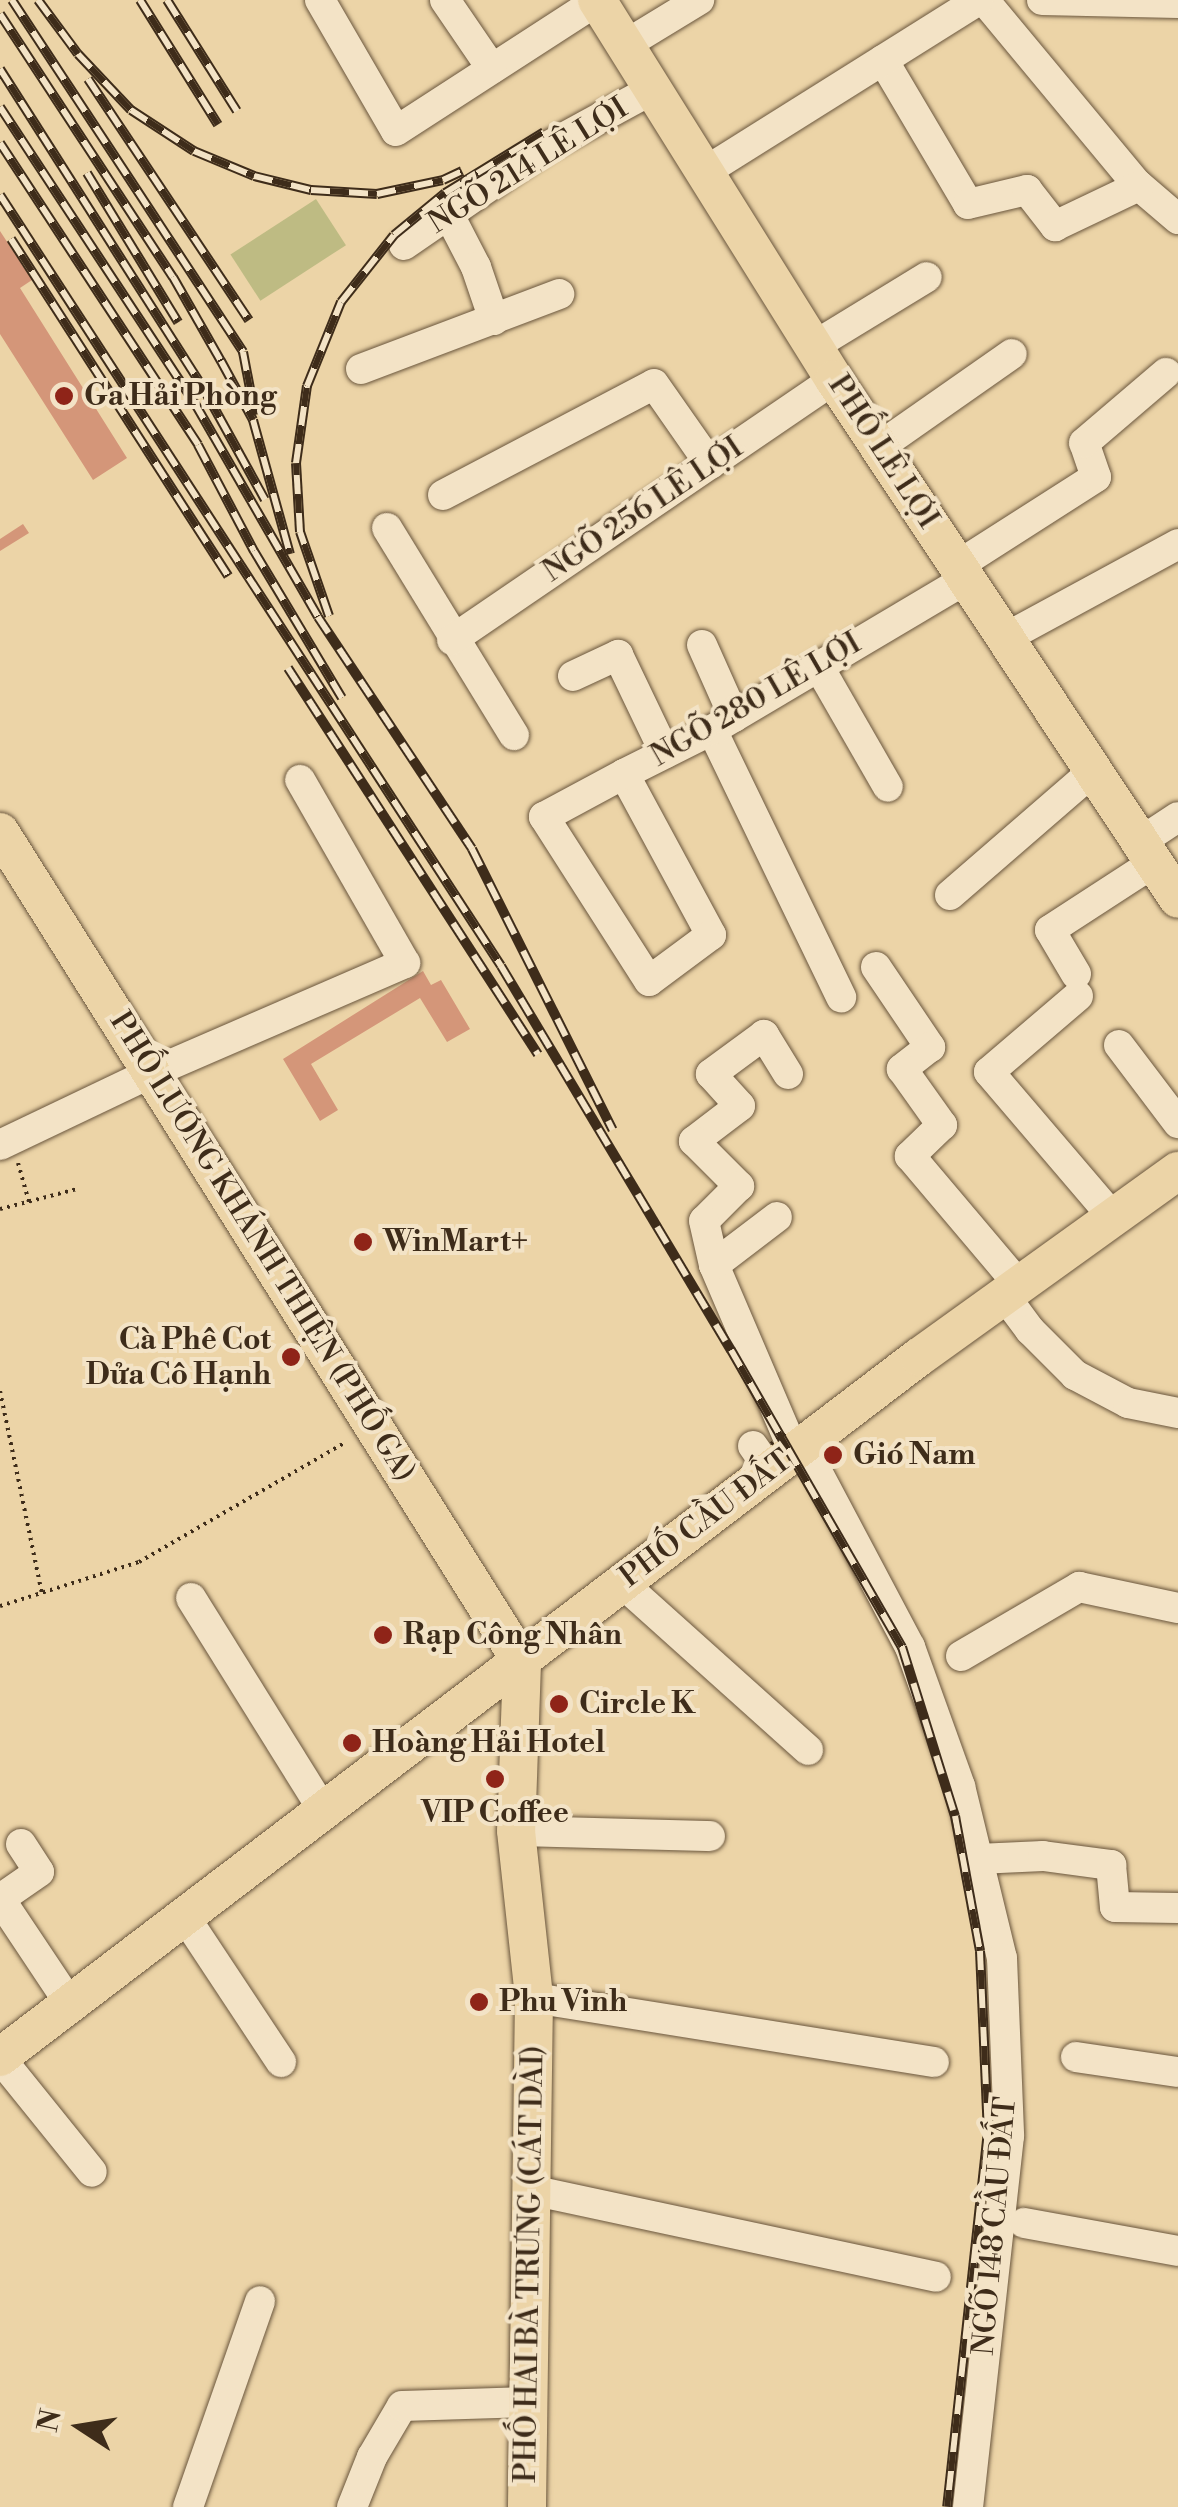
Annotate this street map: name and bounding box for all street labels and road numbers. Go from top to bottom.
street label: NGÕ 214 LÊ LỢI [422,90,634,242]
street label: PHỐ LÊ LỢI [820,369,946,535]
street label: NGÕ 256 LÊ LỢI [536,430,750,590]
street label: NGÕ 280 LÊ LỢI [645,625,867,775]
street label: PHỐ LƯƠNG KHÁNH THIỆN (PHỐ GA) [102,1005,422,1489]
street label: PHỐ CẦU ĐẤT [613,1443,799,1595]
street label: PHỐ HAI BÀ TRƯNG (CÁT DÀI) [508,2045,552,2483]
street label: NGÕ 148 CẦU ĐẤT [966,2095,1024,2357]

